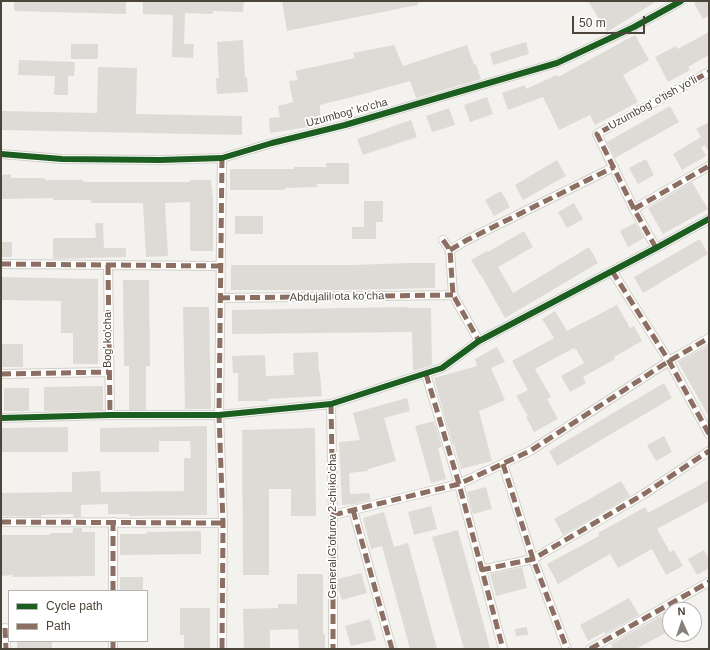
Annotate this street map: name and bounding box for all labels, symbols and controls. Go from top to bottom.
scale bar [574,8,647,34]
text: 50 m [579,16,606,30]
street label: Uzumbog' o'tish yo'li [606,73,700,133]
street label: Uzumbog' ko'cha [305,96,389,130]
street label: Abdujalil ota ko'cha [290,290,384,304]
street label: Bog' ko'cha [101,312,115,368]
street label: General G'ofurov 2-chi ko'cha [326,454,340,598]
legend [8,590,148,642]
text: Cycle path [46,599,103,613]
north arrow [662,602,702,642]
text: N [677,605,686,617]
text: Path [46,619,71,633]

